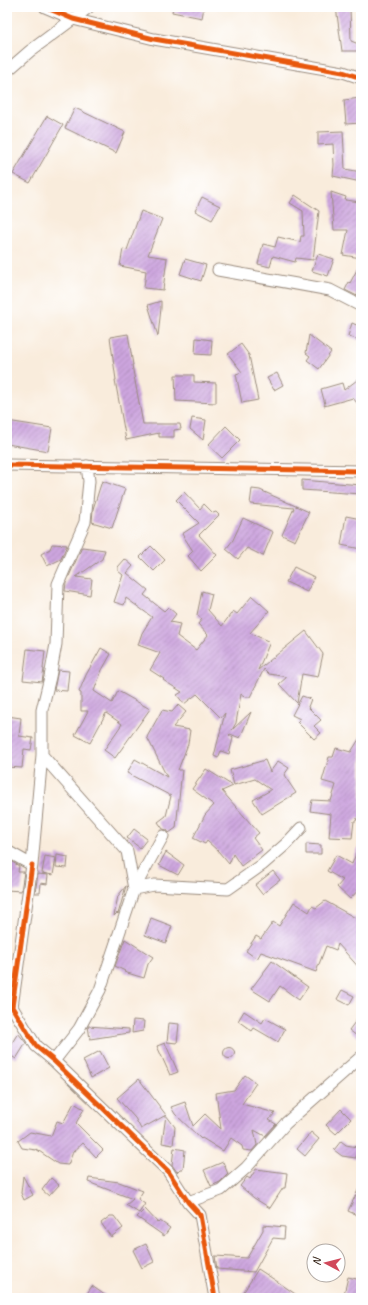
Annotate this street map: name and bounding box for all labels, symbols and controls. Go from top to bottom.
north arrow [306,1243,346,1283]
text: N [309,1255,324,1266]

